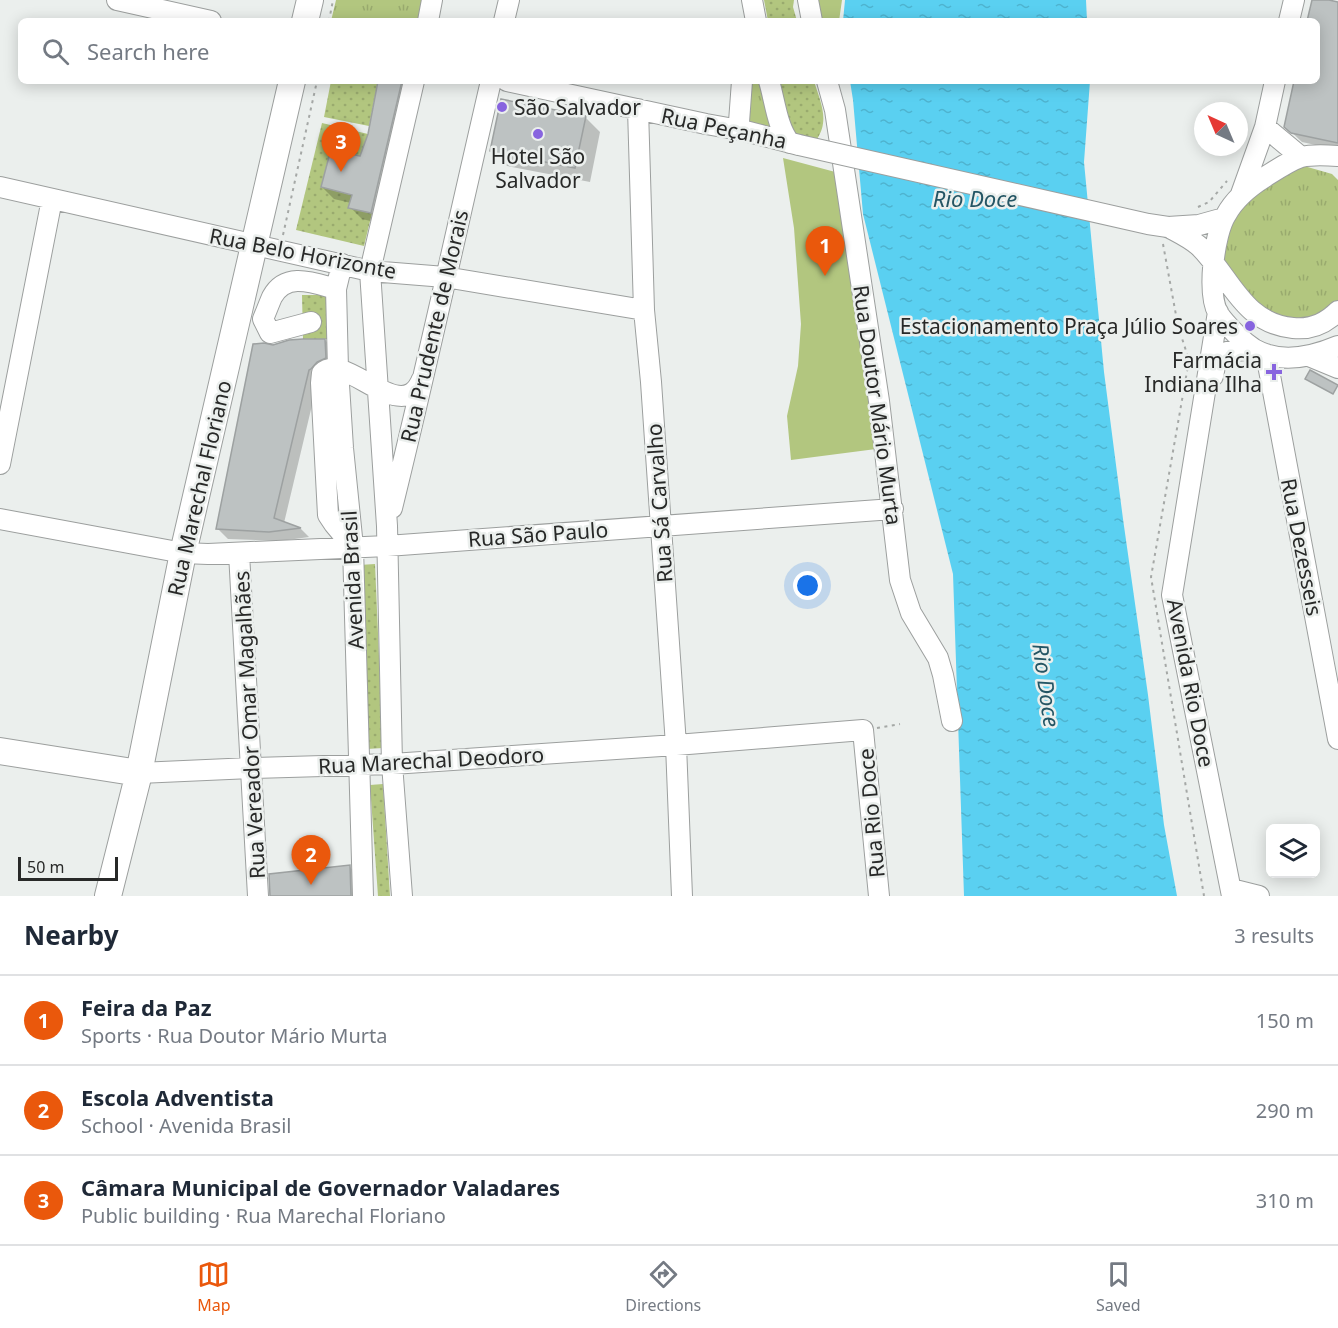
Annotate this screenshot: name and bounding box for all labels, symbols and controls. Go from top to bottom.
search box [18,18,1320,84]
icon: search [39,35,72,68]
text: Search here [87,36,209,66]
place label: São Salvador [514,93,641,121]
marker: São Salvador [495,100,509,114]
street label: Rua Peçanha [659,101,789,155]
north arrow [1194,102,1248,156]
pin: 3 [322,122,360,172]
marker: Hotel São Salvador [531,127,545,141]
place label: Hotel São Salvador [491,142,585,194]
water label: Rio Doce [933,183,1017,213]
street label: Rua Prudente de Morais [394,207,474,445]
street label: Rua Belo Horizonte [207,221,399,285]
pin: 1 [806,226,844,276]
street label: Rua Doutor Mário Murta [847,283,909,527]
place label: Estacionamento Praça Júlio Soares [900,312,1238,340]
marker: Estacionamento Praça Júlio Soares [1243,319,1257,333]
place label: Farmácia Indiana Ilha [1144,346,1262,398]
marker: Farmácia Indiana Ilha [1267,365,1281,379]
street label: Rua Marechal Floriano [161,377,237,599]
street label: Rua Sá Carvalho [639,423,679,583]
street label: Rua Dezesseis [1275,476,1329,618]
street label: Avenida Brasil [334,510,370,650]
street label: Rua São Paulo [467,515,609,553]
street label: Rua Vereador Omar Magalhães [227,570,271,880]
your location [793,571,822,600]
street label: Avenida Rio Doce [1161,596,1221,770]
water label: Rio Doce [1026,641,1068,729]
street label: Rua Marechal Deodoro [317,740,545,780]
street label: Rua Rio Doce [851,747,891,879]
map controls [1266,824,1320,878]
button: layers [1266,824,1320,878]
pin: 2 [292,836,330,885]
scale bar [18,854,118,882]
text: 50 m [27,856,64,878]
text: Nearby [24,917,119,953]
text: 3 results [1234,922,1314,949]
text: Feira da Paz [81,992,212,1022]
text: 1 [38,1007,49,1034]
text: 150 m [1256,1007,1314,1034]
text: Sports · Rua Doutor Mário Murta [81,1022,388,1049]
text: Escola Adventista [81,1082,274,1112]
text: 2 [38,1097,49,1124]
text: 290 m [1256,1097,1314,1124]
text: School · Avenida Brasil [81,1112,292,1139]
text: Câmara Municipal de Governador Valadares [81,1172,560,1202]
text: 3 [38,1187,49,1214]
text: 310 m [1256,1187,1314,1214]
text: Public building · Rua Marechal Floriano [81,1202,446,1229]
tab: Map [197,1258,231,1316]
tab: Directions [625,1258,701,1316]
tab: Saved [1096,1258,1141,1316]

